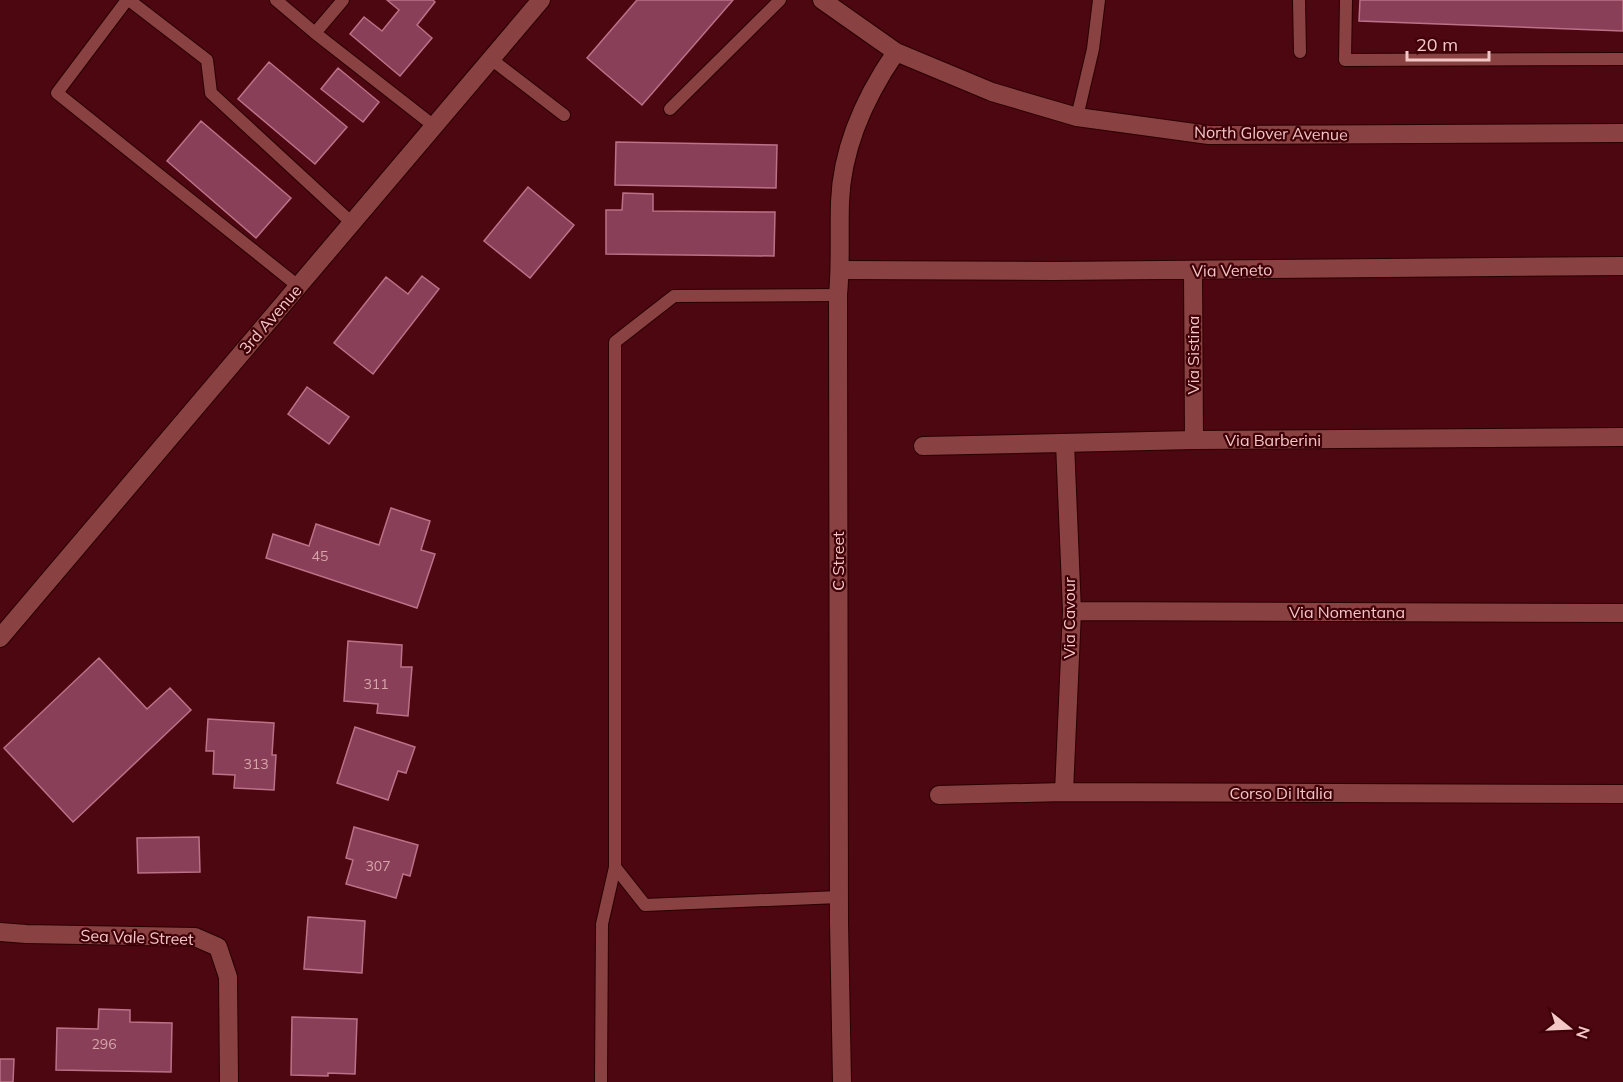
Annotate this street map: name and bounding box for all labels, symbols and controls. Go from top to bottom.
scale bar [1407,24,1490,62]
text: 20 m [1416,33,1458,56]
street label: North Glover Avenue [1194,122,1348,144]
street label: Via Veneto [1192,259,1272,281]
street label: 3rd Avenue [235,280,305,358]
street label: Via Sistina [1183,316,1203,394]
street label: Via Barberini [1225,430,1321,450]
street label: C Street [828,531,848,591]
house number: 45 [312,547,328,565]
street label: Via Cavour [1059,577,1079,659]
street label: Via Nomentana [1289,602,1405,622]
house number: 311 [363,675,389,693]
house number: 313 [243,755,269,773]
street label: Corso Di Italia [1230,783,1333,803]
house number: 307 [365,857,391,875]
street label: Sea Vale Street [80,925,194,949]
north arrow [1539,998,1599,1058]
text: N [1572,1024,1595,1041]
house number: 296 [91,1035,117,1053]

